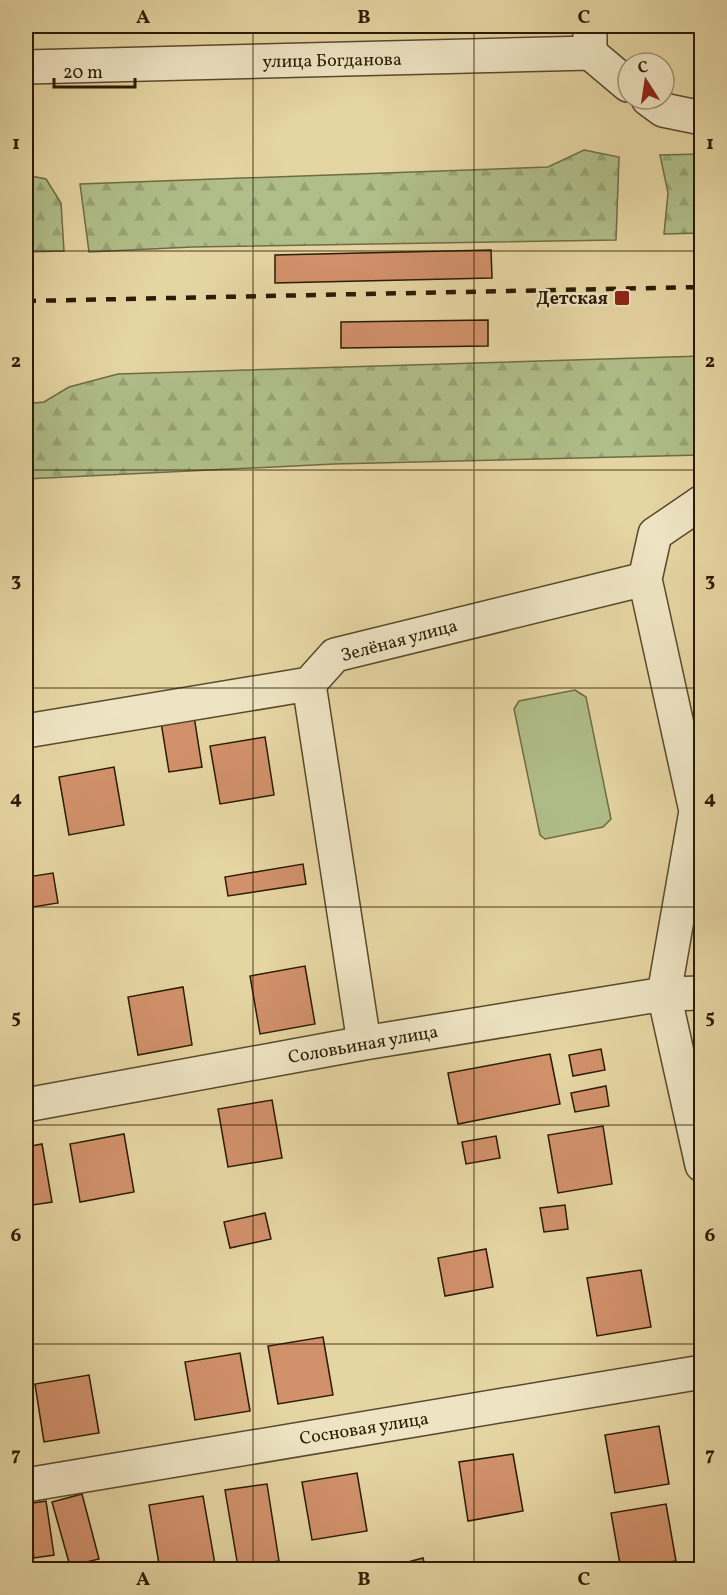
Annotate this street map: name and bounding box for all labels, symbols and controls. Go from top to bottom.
text: A [136,4,150,32]
text: B [357,4,371,32]
text: C [578,4,591,32]
street label: улица Богданова [262,48,402,75]
scale bar [54,51,135,89]
north arrow [616,51,676,111]
text: С [636,56,651,80]
text: 20 m [63,61,103,86]
text: 1 [12,130,20,158]
text: 1 [706,130,714,158]
place label: Детская [536,287,608,312]
marker: Детская [613,289,631,307]
text: 2 [11,348,21,376]
text: 2 [705,348,715,376]
text: 3 [11,567,21,595]
text: 3 [705,567,715,595]
street label: Зелёная улица [338,614,460,669]
text: 4 [10,785,22,813]
text: 4 [704,785,716,813]
text: 5 [11,1004,21,1032]
text: 5 [705,1004,715,1032]
street label: Соловьиная улица [286,1020,440,1071]
text: 6 [11,1222,22,1250]
text: 6 [705,1222,716,1250]
street label: Сосновая улица [298,1407,431,1452]
text: 7 [11,1441,21,1469]
text: 7 [705,1441,715,1469]
text: A [136,1566,150,1594]
text: B [357,1566,371,1594]
text: C [578,1566,591,1594]

